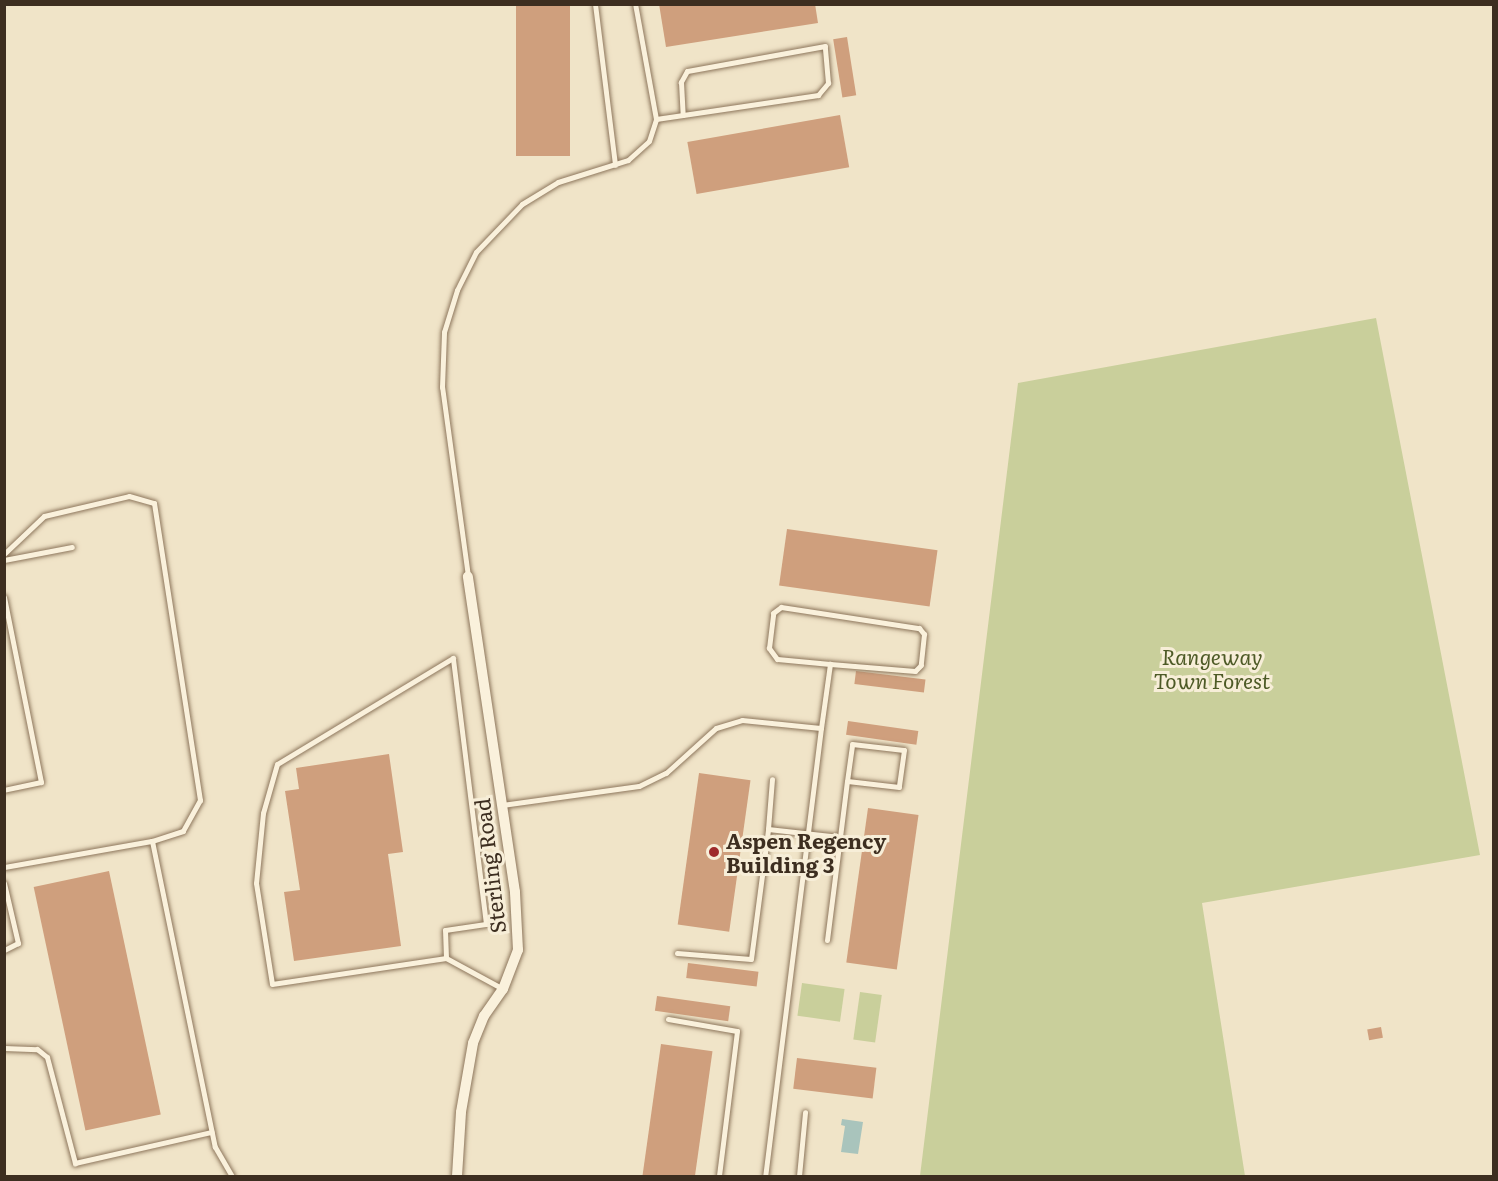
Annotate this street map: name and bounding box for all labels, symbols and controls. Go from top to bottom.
park label: Rangeway Town Forest [1154,643,1270,693]
street label: Sterling Road [468,797,510,935]
place label: Aspen Regency Building 3 [726,827,886,877]
marker: Aspen Regency Building 3 [707,845,721,859]

